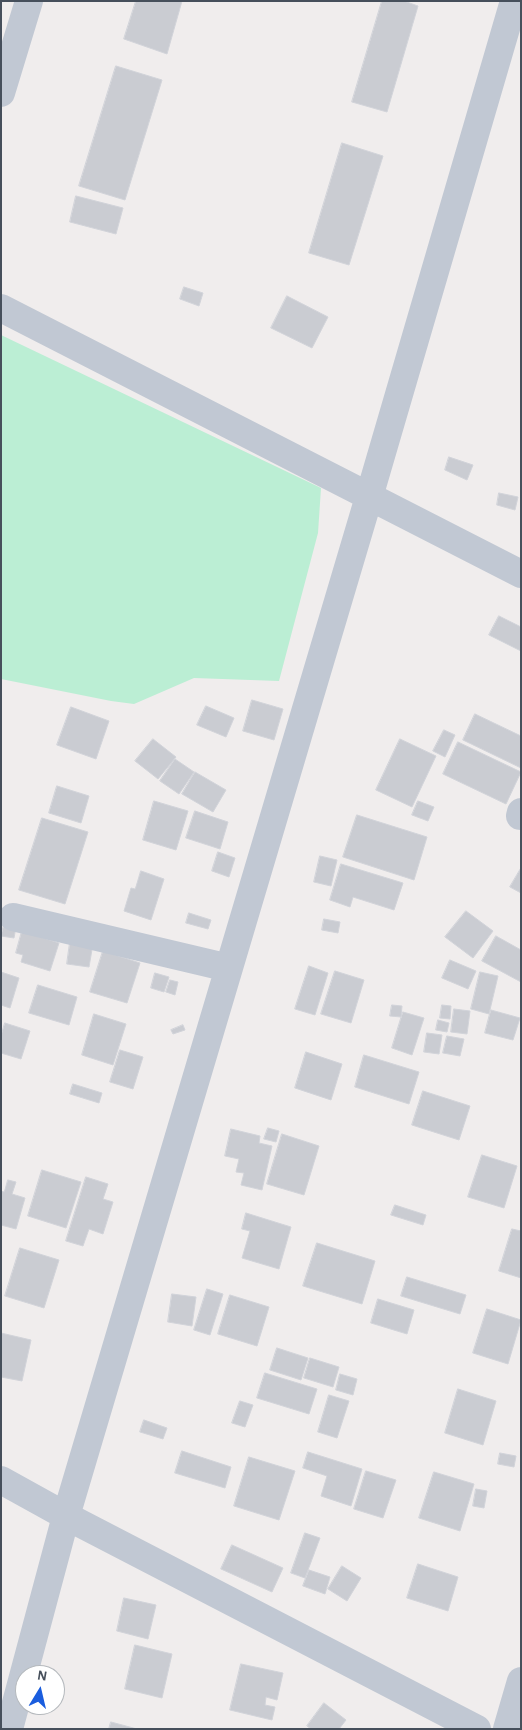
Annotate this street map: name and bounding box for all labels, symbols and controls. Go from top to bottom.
north arrow [15,1665,65,1715]
text: N [36,1668,48,1684]

